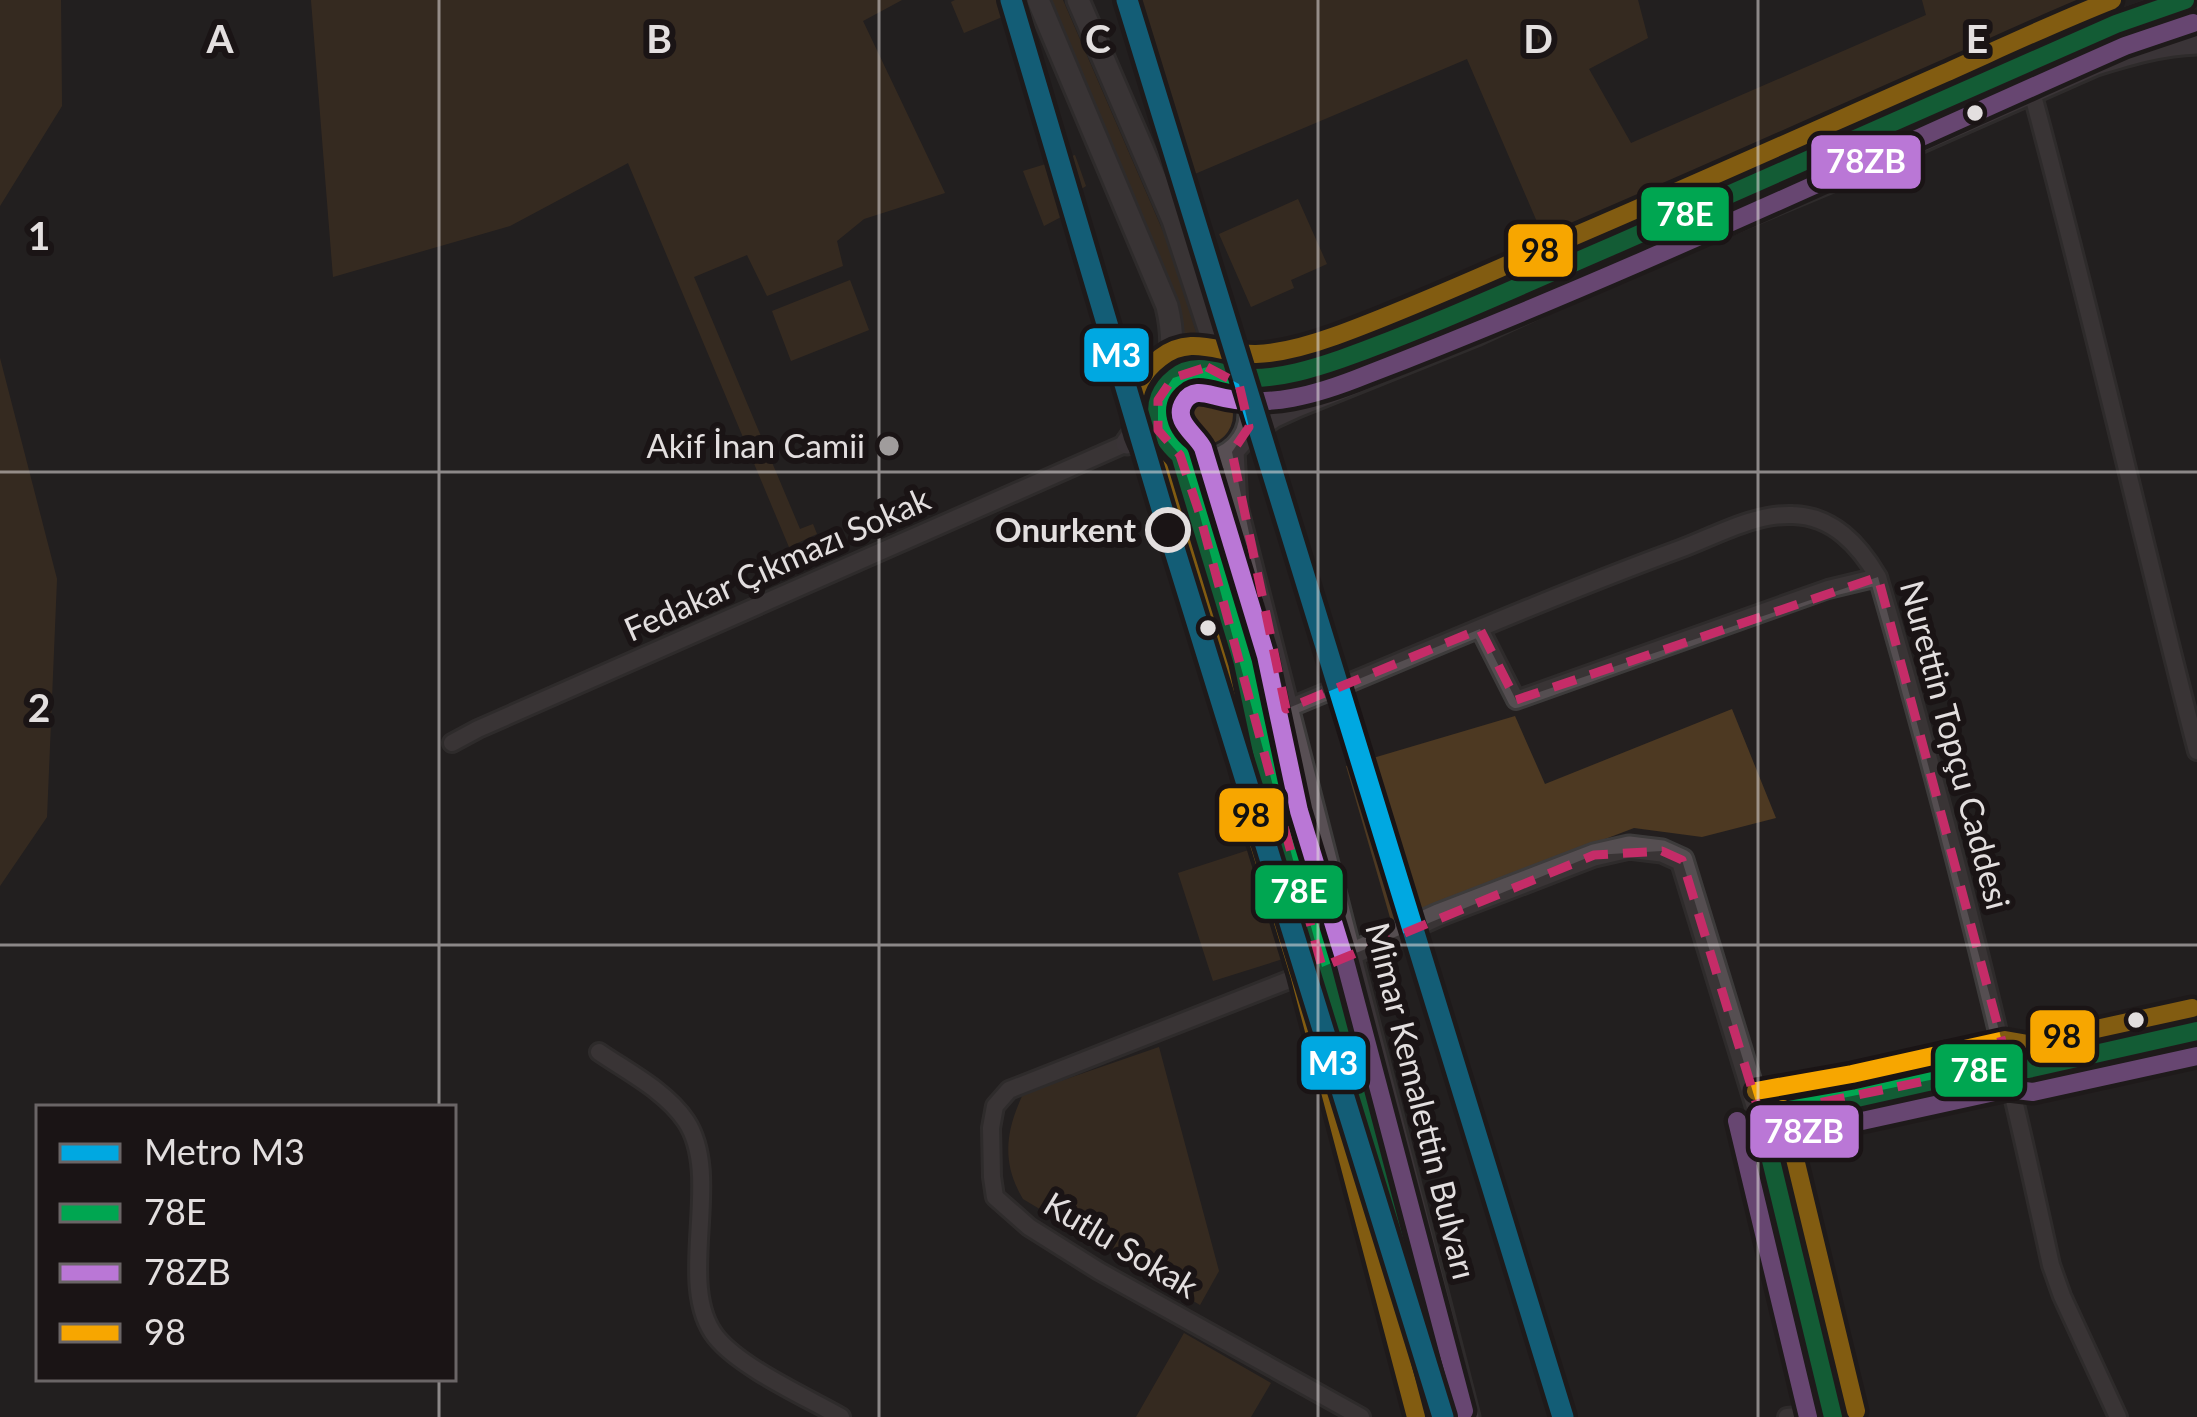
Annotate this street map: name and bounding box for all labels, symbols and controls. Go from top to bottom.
text: A [205,15,234,61]
text: B [646,15,672,61]
text: C [1085,15,1111,61]
text: D [1523,15,1553,61]
text: E [1966,15,1988,61]
unlabelled marker [1964,102,1986,124]
line badge: 78ZB [1809,133,1923,191]
text: 78ZB [1826,140,1906,180]
line badge: 78E [1639,185,1731,243]
text: 78E [1656,193,1714,233]
text: 1 [28,212,50,258]
line badge: 98 [1506,222,1575,279]
text: 98 [1521,229,1559,269]
line badge: M3 [1082,326,1151,384]
text: M3 [1091,334,1141,374]
place label: Akif İnan Camii [647,425,865,465]
marker: Akif İnan Camii [876,433,902,459]
street label: Fedakar Çıkmazı Sokak [618,478,936,649]
place label: Onurkent [995,509,1137,549]
marker: Onurkent [1147,509,1189,551]
street label: Nurettin Topçu Caddesi [1893,576,2019,914]
unlabelled marker [1197,617,1219,639]
text: 2 [28,684,50,730]
line badge: 98 [1217,786,1286,844]
text: 98 [1232,794,1270,834]
line badge: 78E [1253,863,1345,921]
text: 78E [1270,870,1328,910]
street label: Mimar Kemalettin Bulvarı [1358,918,1486,1283]
line badge: 98 [2028,1008,2097,1065]
unlabelled marker [2125,1009,2147,1031]
text: 98 [2043,1015,2081,1055]
line badge: M3 [1299,1034,1368,1092]
text: M3 [1308,1042,1358,1082]
line badge: 78E [1933,1042,2025,1099]
text: 78E [1950,1049,2008,1089]
line badge: 78ZB [1748,1103,1861,1160]
legend [36,1105,456,1381]
text: 78ZB [1764,1110,1844,1150]
text: Metro M3 [144,1129,305,1173]
street label: Kutlu Sokak [1037,1183,1206,1306]
text: 78E [144,1189,207,1233]
text: 78ZB [144,1249,231,1293]
text: 98 [144,1309,186,1353]

